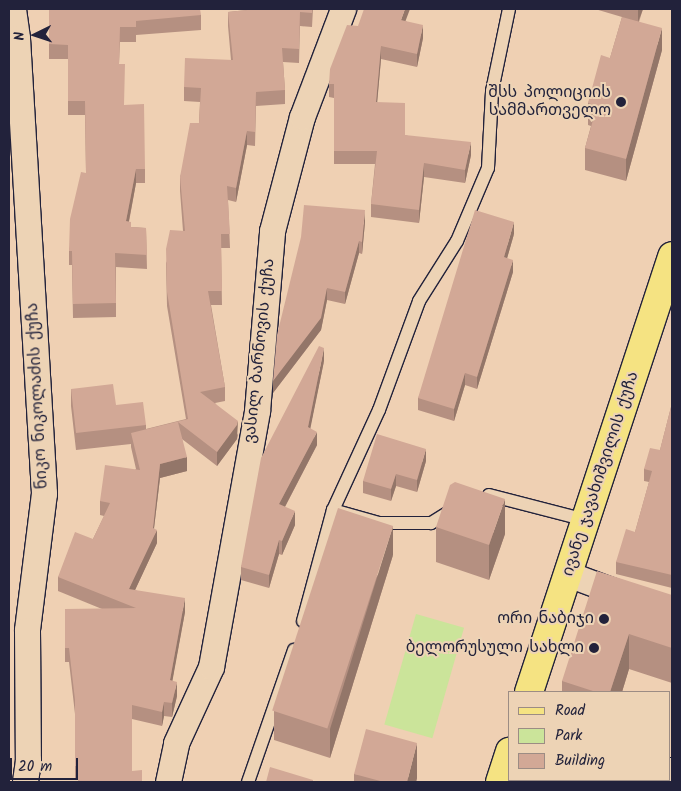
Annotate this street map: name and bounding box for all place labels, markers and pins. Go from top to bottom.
place label: შსს პოლიციის სამმართველო [488,83,611,121]
marker: შსს პოლიციის სამმართველო [615,96,627,108]
place label: ორი ნაბიჯი [497,609,594,629]
marker: ორი ნაბიჯი [598,613,610,625]
place label: ბელორუსული სახლი [406,638,584,658]
marker: ბელორუსული სახლი [588,642,600,654]

